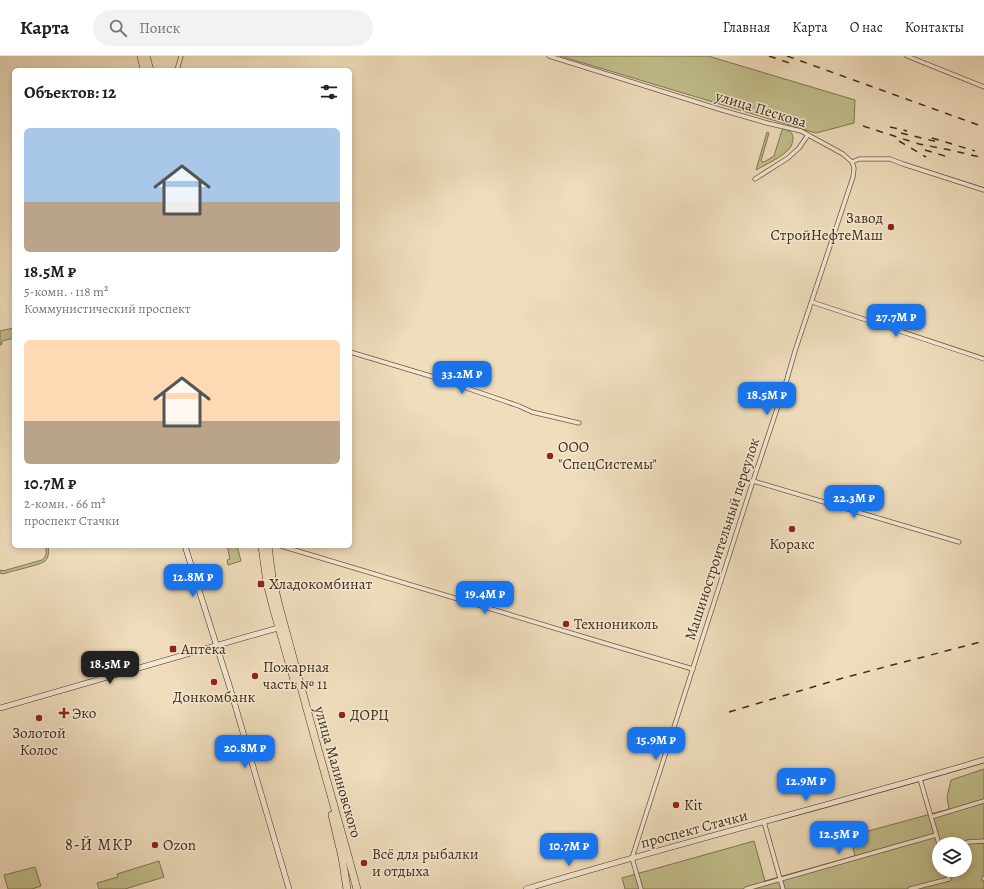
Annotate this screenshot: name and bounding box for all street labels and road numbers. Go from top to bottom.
street label: улица Пескова [712,85,809,132]
street label: Машиностроительный переулок [680,435,764,643]
street label: улица Малиновского [309,703,366,840]
street label: проспект Стачки [638,805,750,853]

